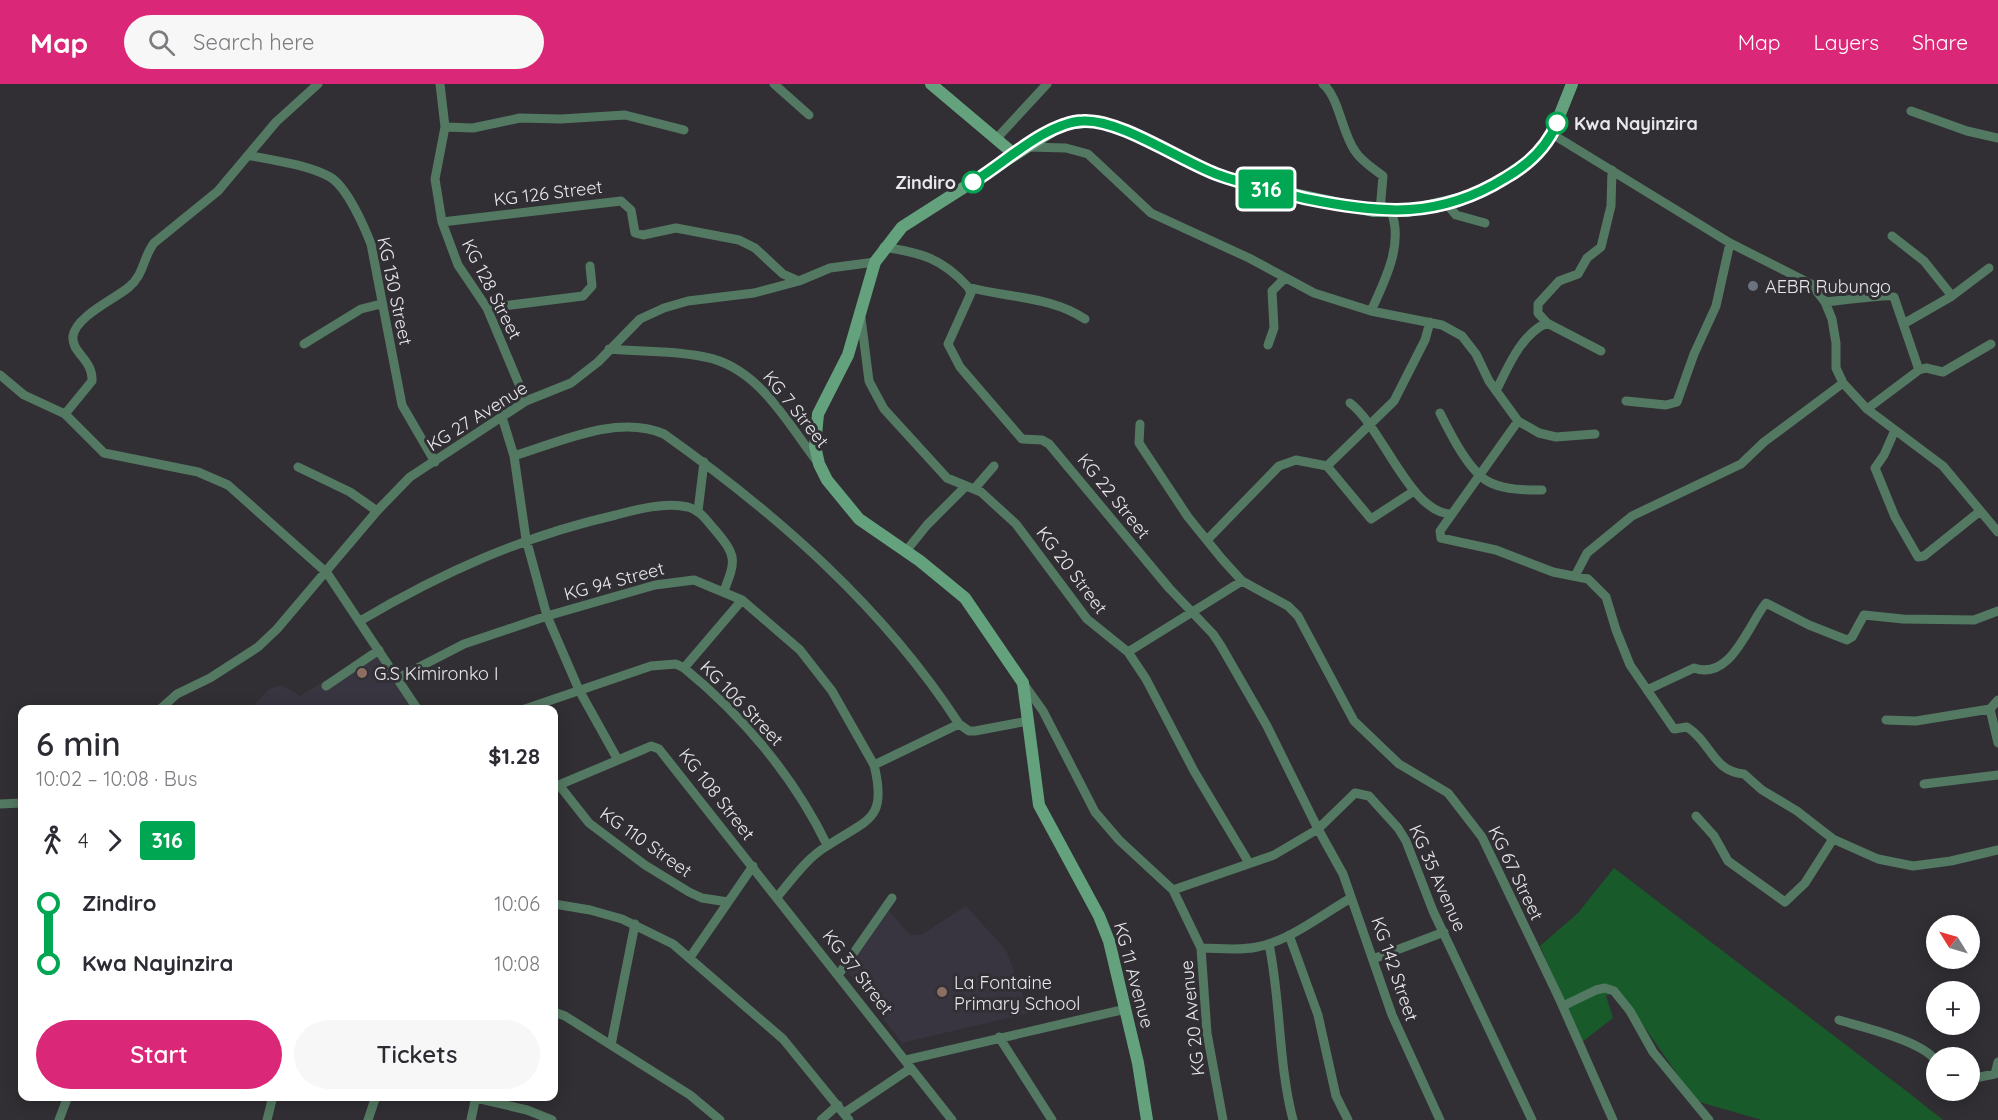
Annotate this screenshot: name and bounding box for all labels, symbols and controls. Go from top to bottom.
search box [124,15,544,69]
text: Map [30,25,88,60]
icon: search [145,26,178,59]
text: Search here [193,28,315,56]
text: Map [1738,29,1781,55]
text: Layers [1814,29,1879,55]
text: Share [1912,29,1968,55]
marker: Kwa Nayinzira [1546,112,1568,134]
place label: Kwa Nayinzira [1574,112,1698,135]
line badge: 316 [1232,170,1300,208]
place label: Zindiro [895,171,956,194]
marker: Zindiro [962,171,984,193]
street label: KG 126 Street [492,175,604,211]
text: 316 [1250,176,1282,202]
street label: KG 130 Street [372,235,418,347]
street label: KG 128 Street [457,235,527,343]
place label: AEBR Rubungo [1765,275,1891,298]
marker: AEBR Rubungo [1746,279,1760,293]
street label: KG 7 Street [758,366,834,452]
street label: KG 27 Avenue [422,376,532,456]
street label: KG 22 Street [1073,449,1155,543]
street label: KG 20 Street [1032,522,1112,618]
street label: KG 94 Street [561,557,667,605]
street label: KG 106 Street [695,655,789,751]
place label: G.S Kimironko I [374,662,498,685]
marker: G.S Kimironko I [355,666,369,680]
text: 6 min [36,723,121,764]
text: $1.28 [488,742,540,770]
street label: KG 108 Street [674,743,760,845]
text: 10:02 – 10:08 · Bus [36,766,197,791]
street label: KG 110 Street [596,802,696,882]
street label: KG 35 Avenue [1404,821,1472,935]
street label: KG 67 Street [1483,822,1549,924]
icon: walk [36,824,69,857]
icon: forward [98,824,131,857]
text: 316 [152,827,183,853]
text: 4 [78,828,89,853]
text: Zindiro [82,889,156,917]
text: 10:06 [494,891,540,916]
street label: KG 142 Street [1366,914,1424,1024]
north arrow [1926,915,1980,969]
map controls [1926,915,1980,1101]
street label: KG 11 Avenue [1109,919,1159,1031]
street label: KG 37 Street [818,925,898,1019]
text: Kwa Nayinzira [82,949,233,977]
text: 10:08 [494,951,540,976]
street label: KG 20 Avenue [1174,959,1210,1077]
place label: La Fontaine Primary School [954,971,1080,1015]
button: + [1926,981,1980,1035]
marker: La Fontaine Primary School [935,985,949,999]
button: Start [36,1020,282,1089]
button: Tickets [294,1020,540,1089]
button: − [1926,1047,1980,1101]

